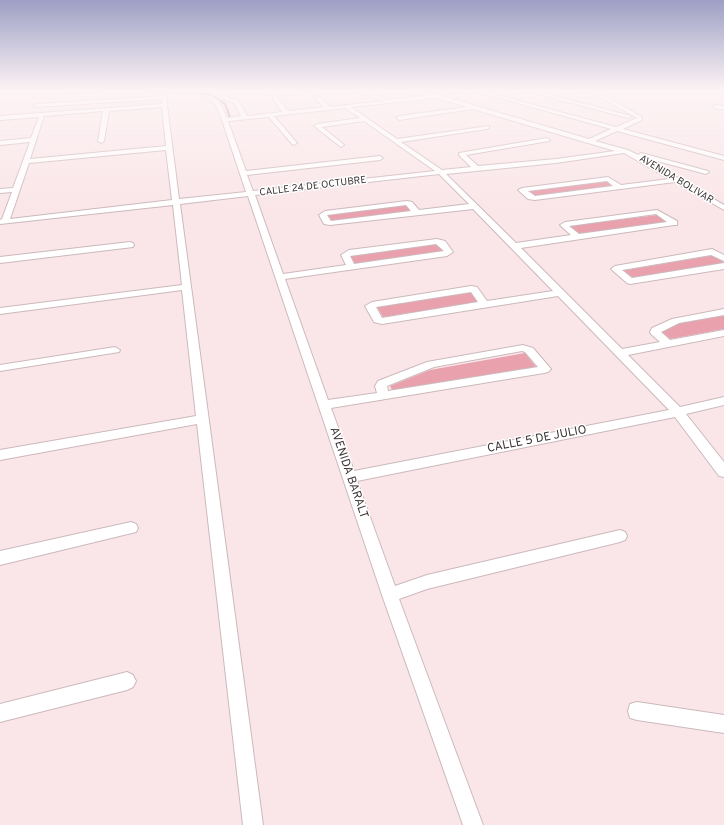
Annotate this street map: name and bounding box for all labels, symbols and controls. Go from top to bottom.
street label: AVENIDA BOLIVAR [637,153,715,207]
street label: CALLE 24 DE OCTUBRE [259,174,367,200]
street label: CALLE 5 DE JULIO [486,423,588,457]
street label: AVENIDA BARALT [326,425,370,521]

